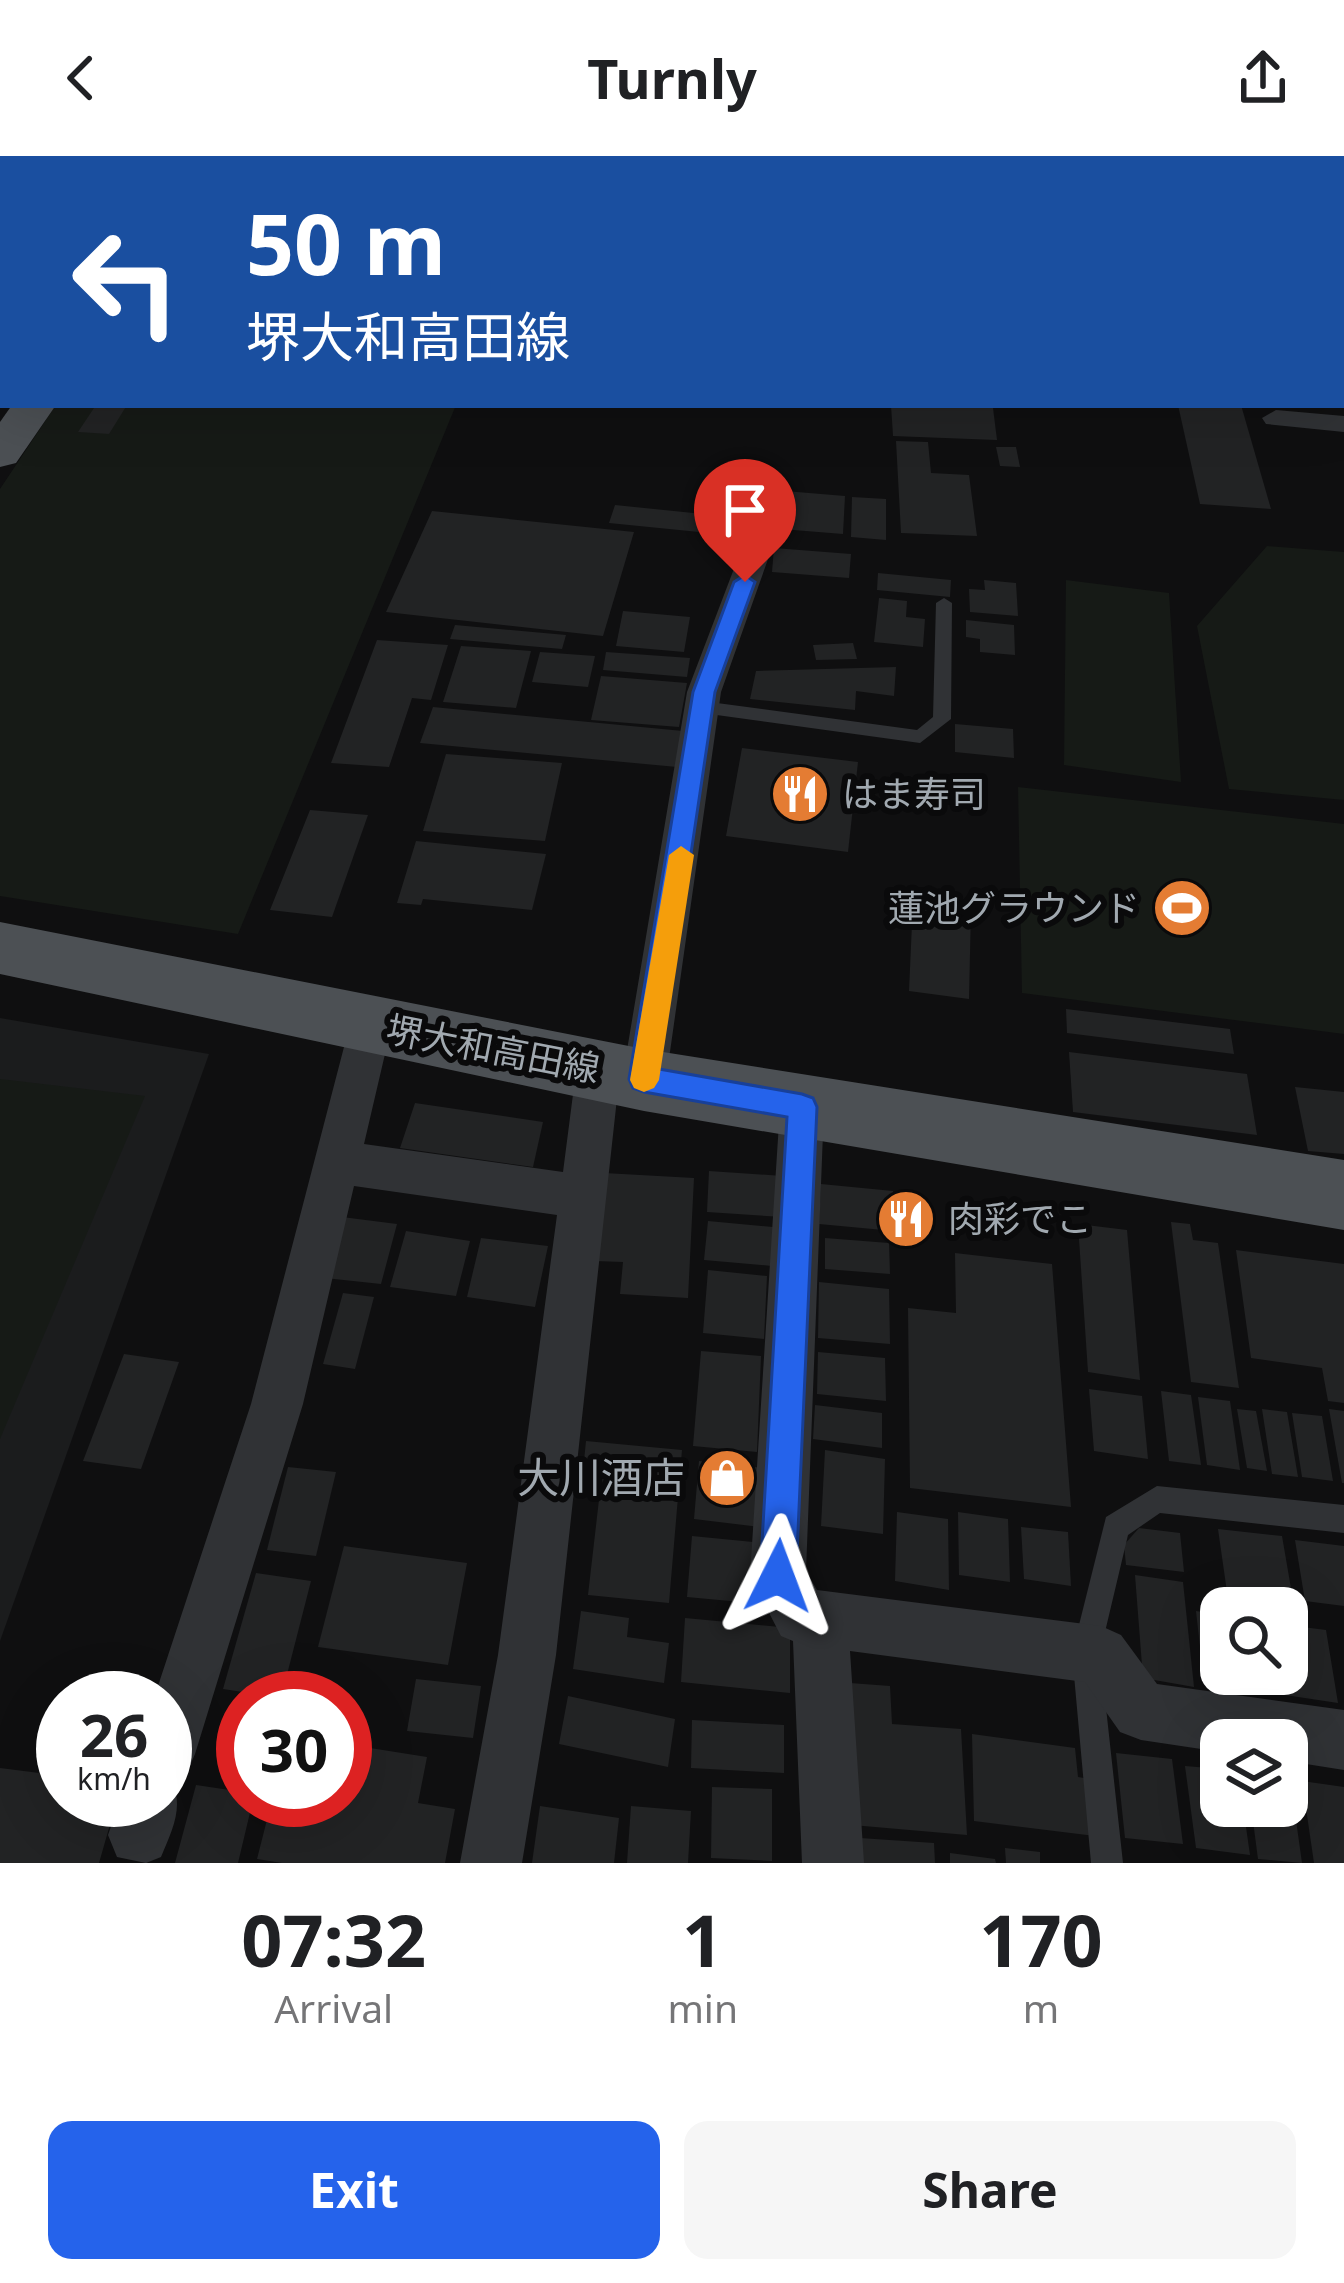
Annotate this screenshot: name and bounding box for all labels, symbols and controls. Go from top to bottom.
text: Turnly [587,41,757,115]
icon: back [48,45,114,111]
icon: share [1230,45,1296,111]
text: 50 m [246,185,446,300]
icon: left [48,204,204,360]
text: 堺大和高田線 [246,299,570,373]
pin [694,459,796,582]
icon: arrive [712,477,778,543]
restaurant icon: はま寿司 [769,763,831,825]
place label: はま寿司 [842,769,986,818]
sports icon: 蓮池グラウンド [1151,877,1213,939]
place label: 蓮池グラウンド [888,883,1140,932]
street label: 堺大和高田線 [382,1004,604,1093]
restaurant icon: 肉彩でこ [875,1188,937,1250]
place label: 肉彩でこ [948,1194,1092,1243]
shop icon: 大川酒店 [696,1447,758,1509]
place label: 大川酒店 [517,1448,685,1505]
position arrow [715,1513,841,1639]
map controls [1200,1587,1308,1827]
button: search [1200,1587,1308,1695]
speed limit sign: 30 [216,1671,372,1827]
text: 26 [80,1693,148,1775]
button: layers [1200,1719,1308,1827]
text: km/h [77,1758,151,1799]
text: 07:32 [241,1890,426,1988]
text: 1 [682,1890,723,1988]
text: 170 [979,1890,1103,1988]
text: Arrival [274,1981,393,2034]
text: min [667,1981,738,2034]
text: m [1023,1981,1059,2034]
button: Exit [48,2121,660,2259]
button: Share [684,2121,1296,2259]

